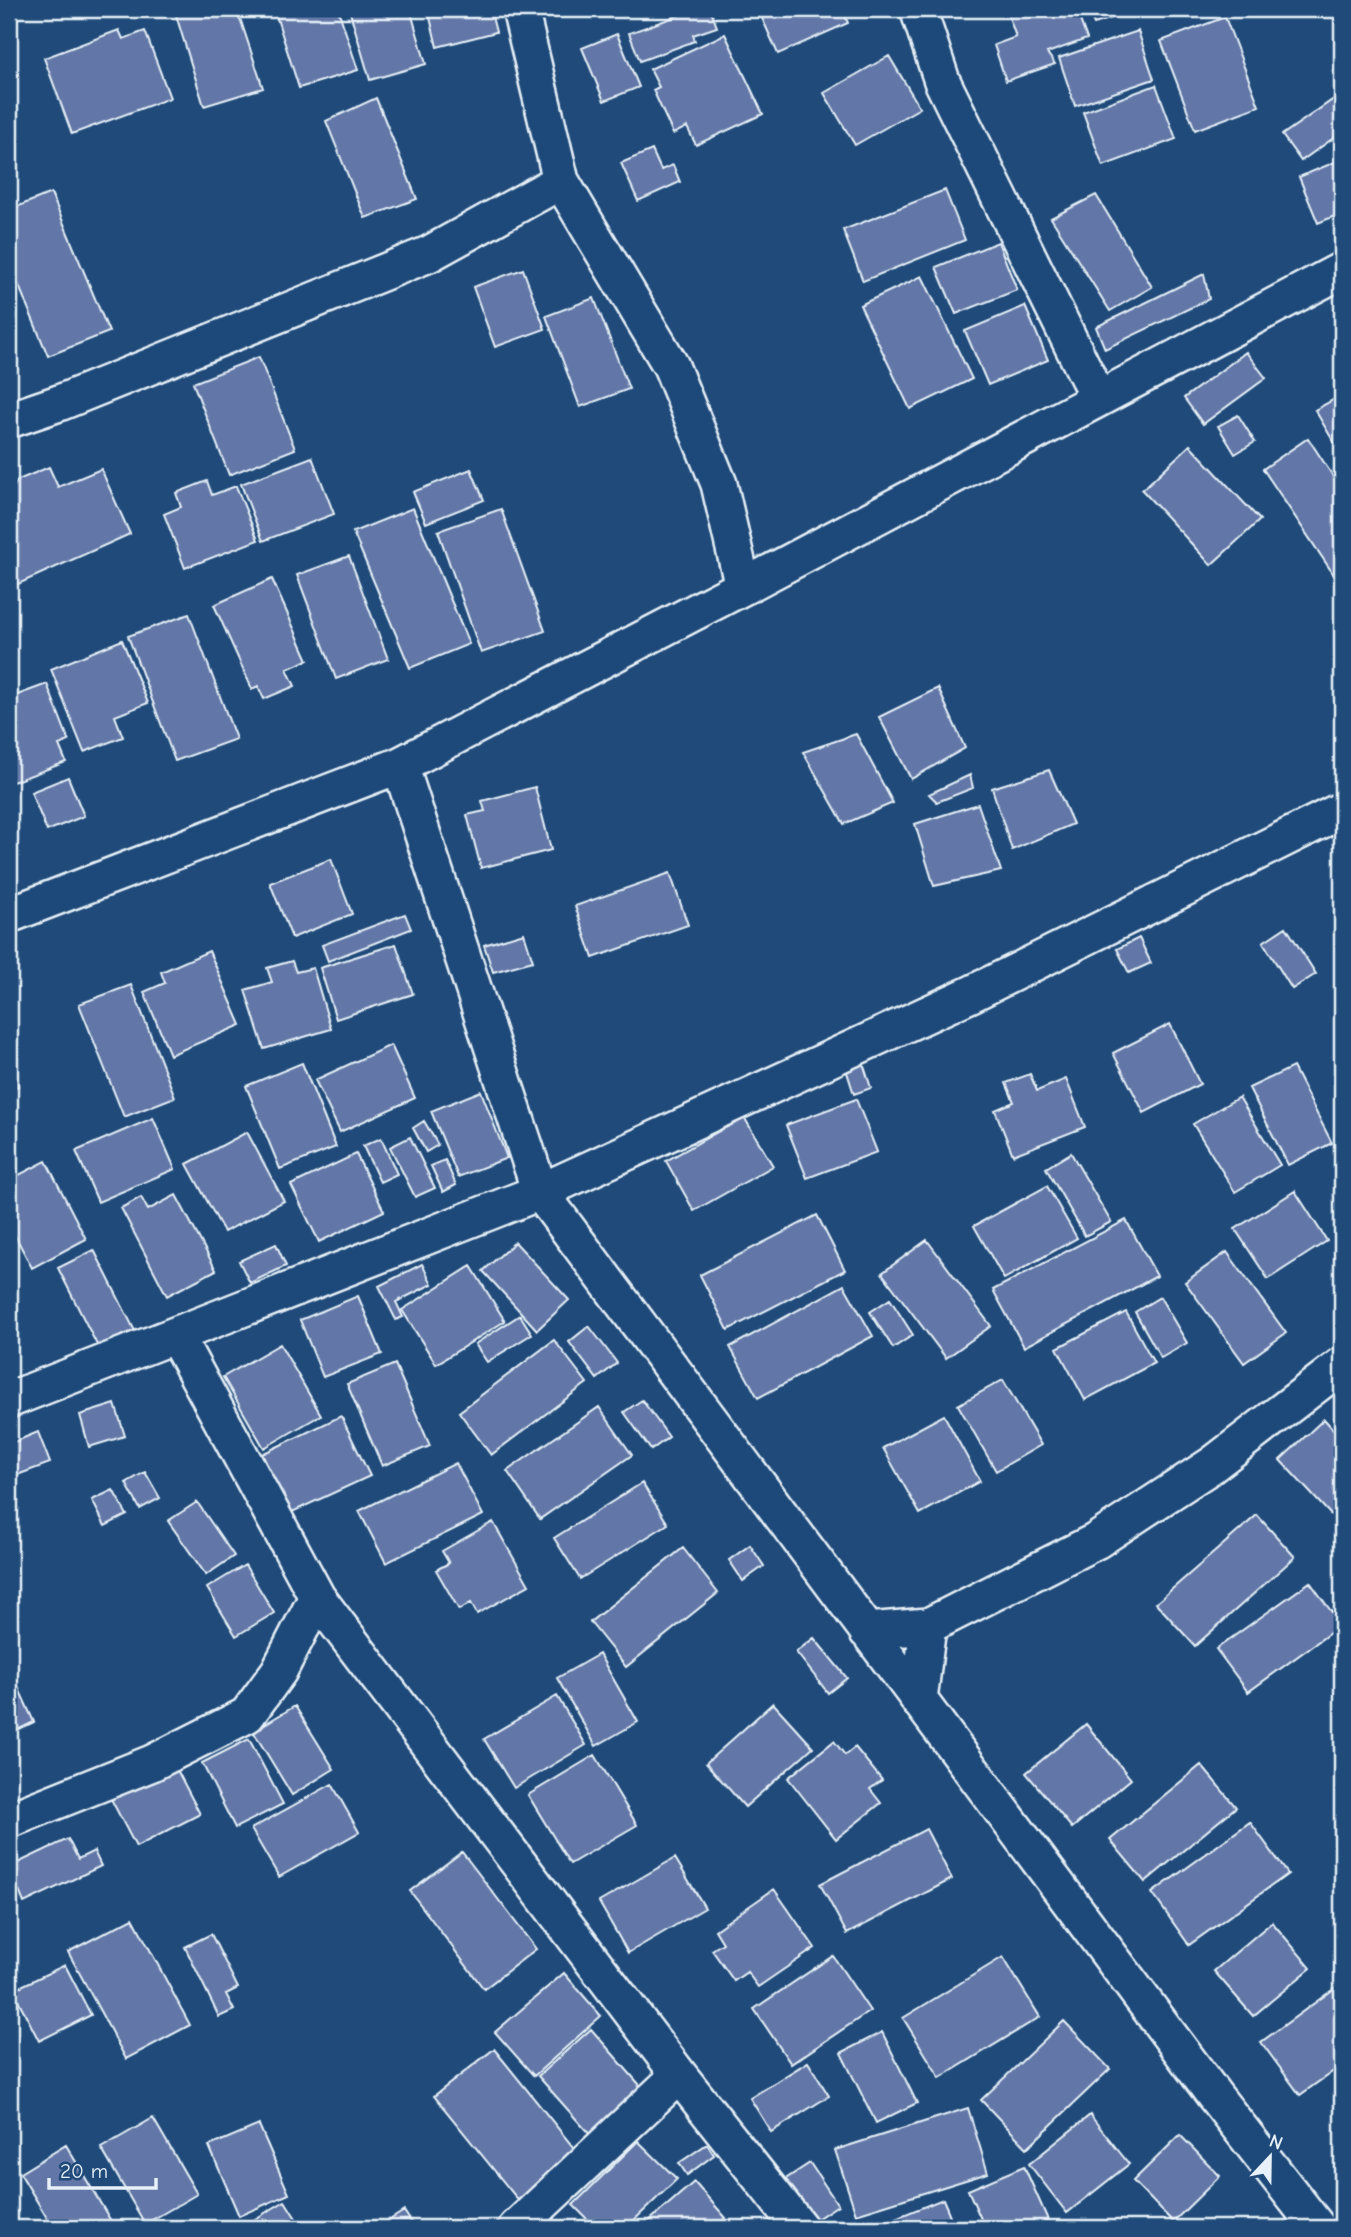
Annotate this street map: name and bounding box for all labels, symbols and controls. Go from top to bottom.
north arrow [1236,2122,1306,2192]
text: N [1266,2130,1286,2155]
scale bar [49,2146,156,2190]
text: 20 m [60,2159,108,2183]

